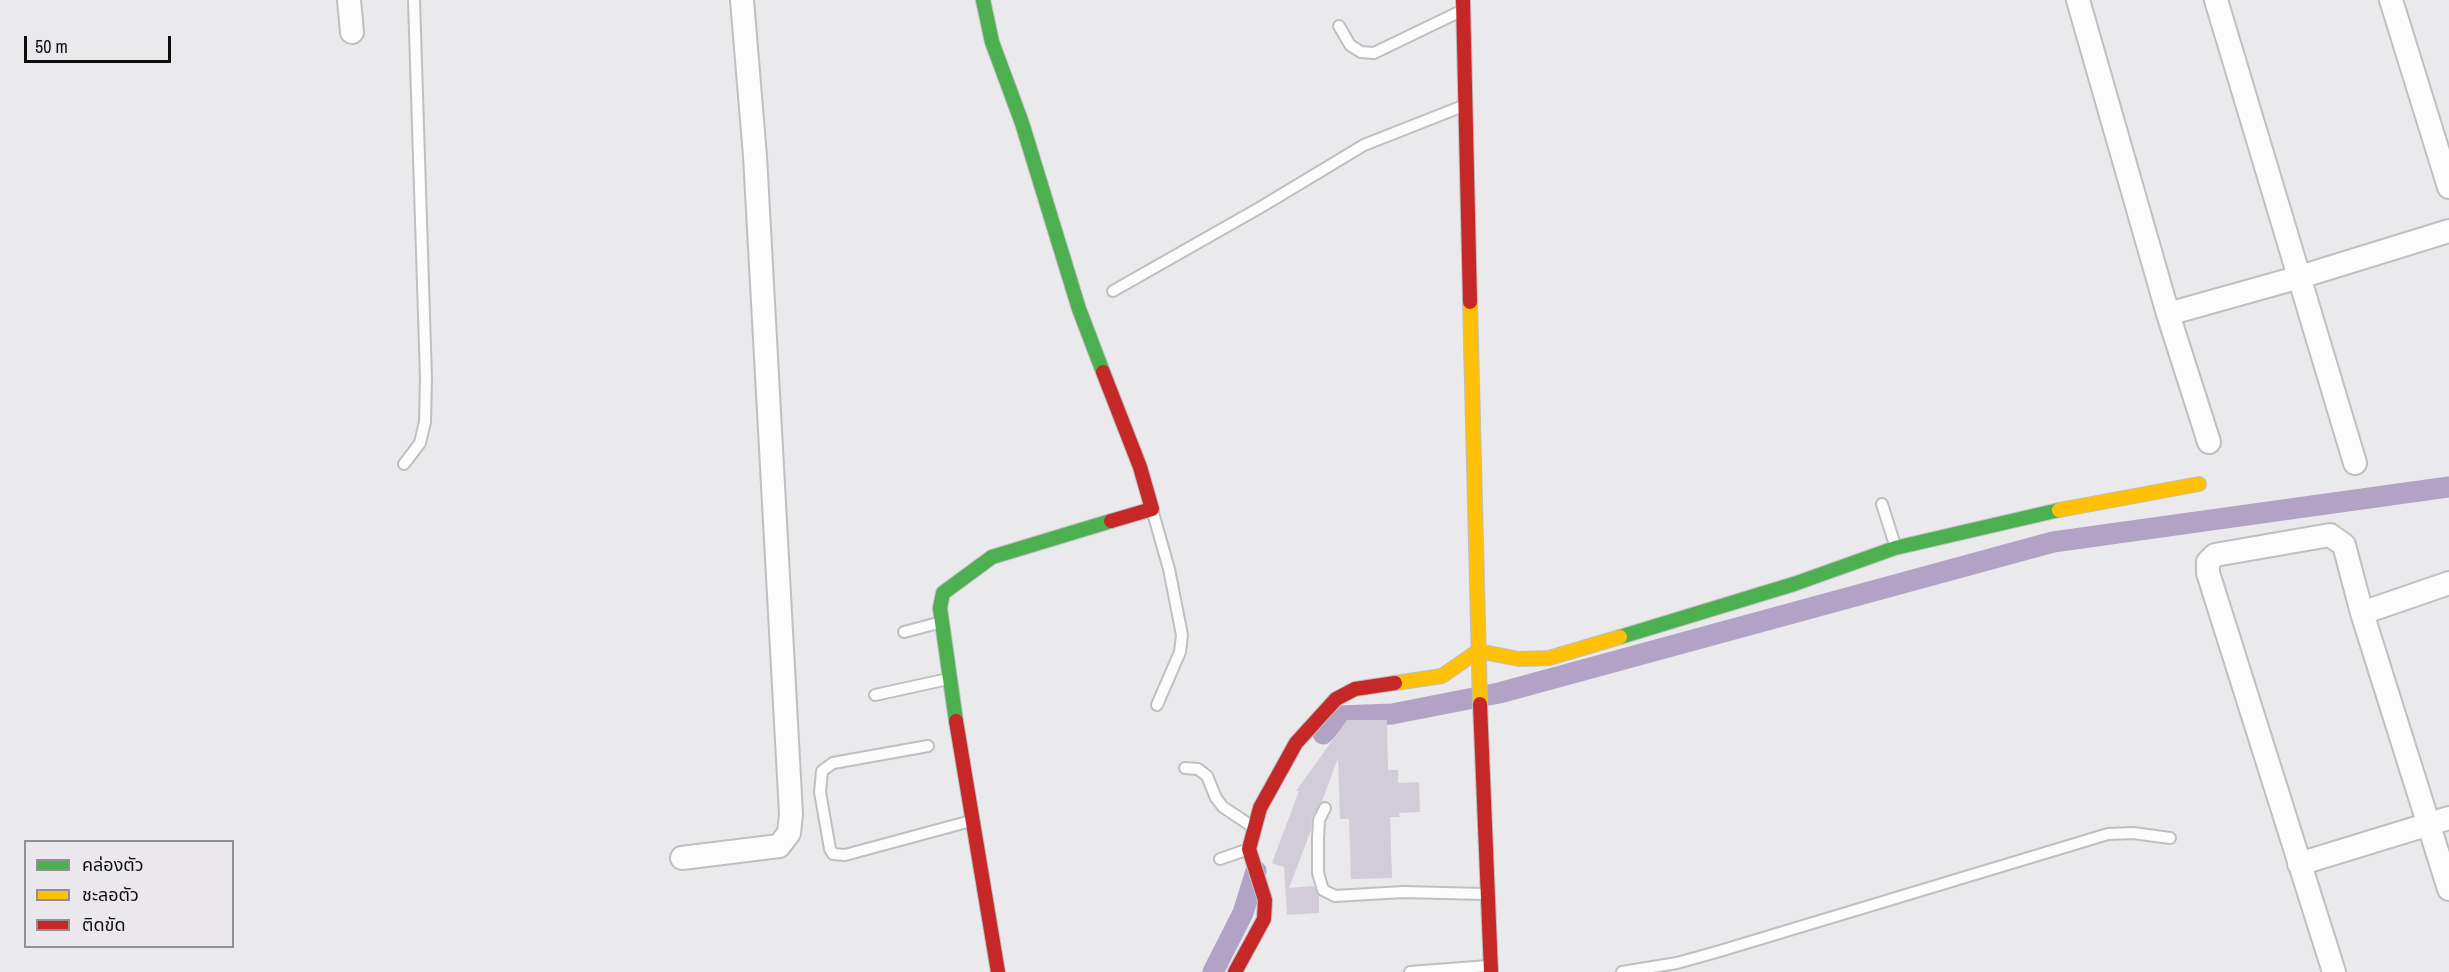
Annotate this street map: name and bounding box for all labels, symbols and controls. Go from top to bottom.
scale bar [27,24,174,62]
text: 50 m [35,34,68,59]
legend [24,840,234,948]
text: คล่องตัว [82,852,144,877]
text: ชะลอตัว [82,882,139,907]
text: ติดขัด [82,912,125,937]

